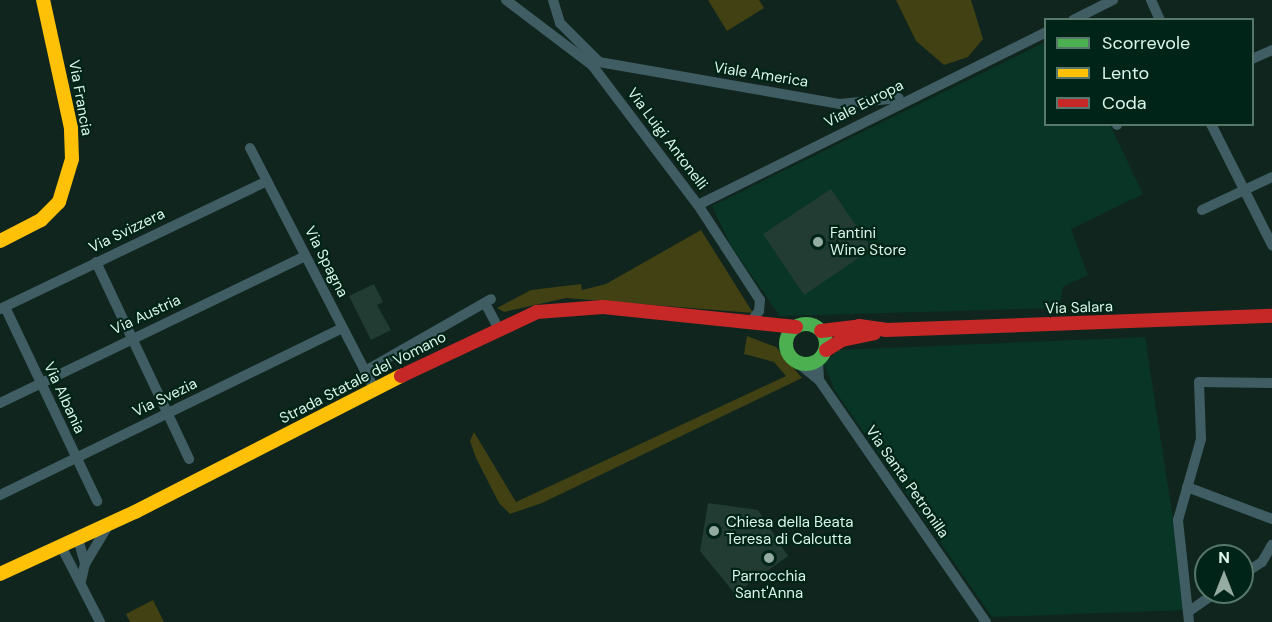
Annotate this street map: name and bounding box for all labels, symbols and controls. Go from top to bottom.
legend [1044,18,1254,126]
text: Scorrevole [1102,31,1190,55]
street label: Via Francia [64,59,96,137]
street label: Viale America [712,59,810,91]
text: Lento [1102,61,1149,85]
street label: Viale Europa [821,76,907,132]
street label: Via Luigi Antonelli [623,85,711,193]
text: Coda [1102,91,1147,115]
street label: Via Svizzera [86,205,168,257]
street label: Via Spagna [300,224,352,300]
place label: Fantini Wine Store [830,224,906,259]
marker: Fantini Wine Store [811,235,825,249]
street label: Via Austria [108,291,184,339]
street label: Via Salara [1045,298,1113,318]
street label: Strada Statale del Vomano [277,328,449,428]
street label: Via Albania [40,359,88,437]
street label: Via Svezia [130,375,200,421]
street label: Via Santa Petronilla [862,422,952,542]
place label: Chiesa della Beata Teresa di Calcutta [726,513,853,548]
marker: Chiesa della Beata Teresa di Calcutta [707,524,721,538]
north arrow [1194,544,1254,604]
text: N [1218,547,1230,568]
marker: Parrocchia Sant'Anna [762,551,776,565]
place label: Parrocchia Sant'Anna [732,567,806,602]

